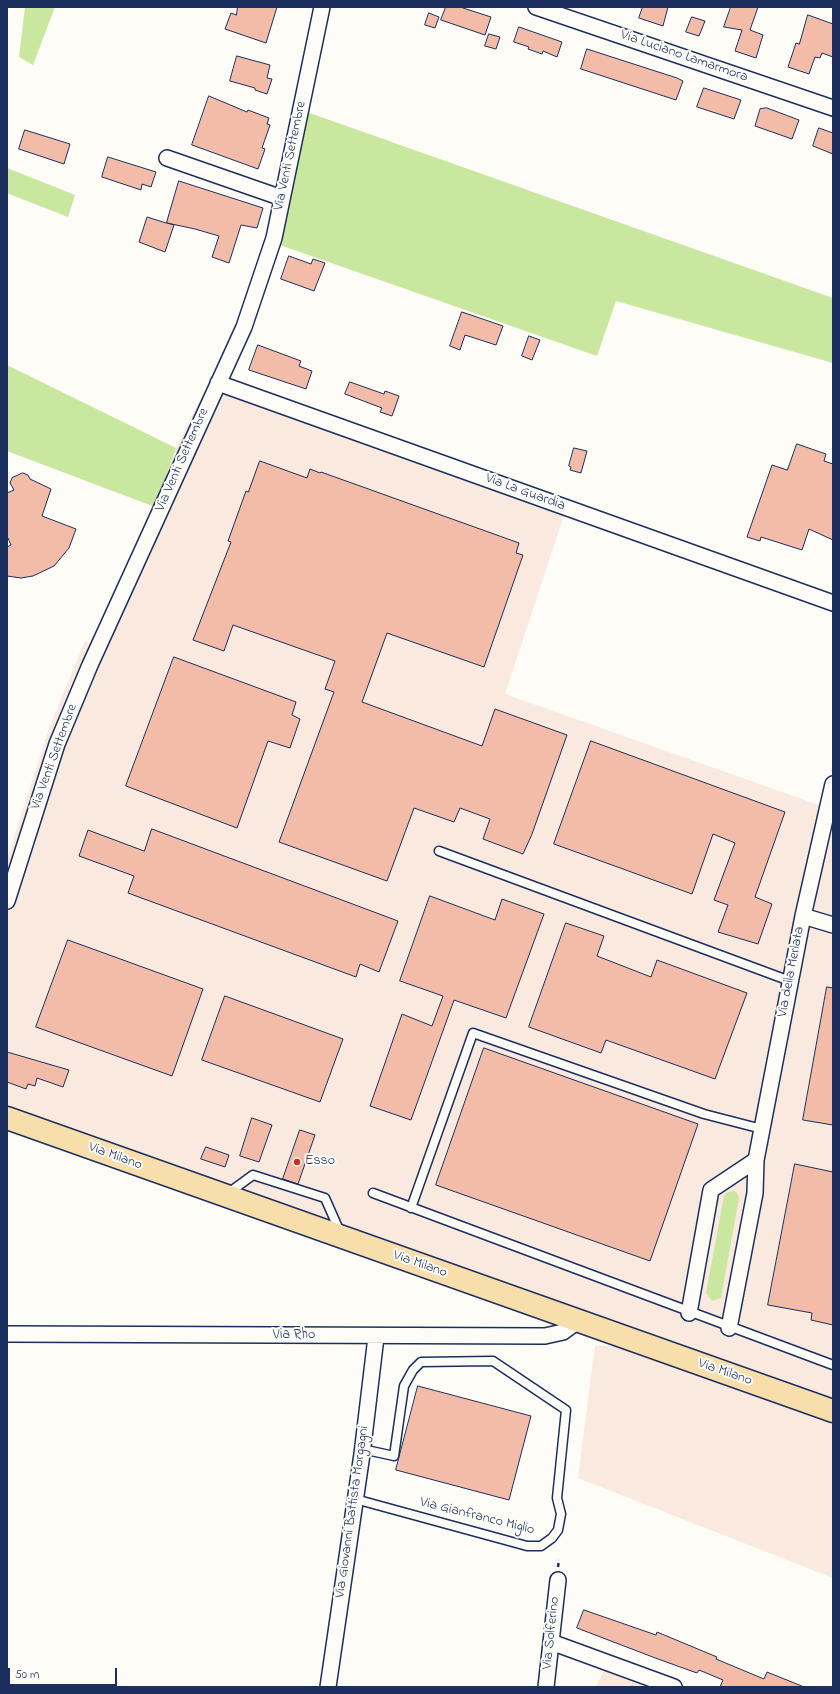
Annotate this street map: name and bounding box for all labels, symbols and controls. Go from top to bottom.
street label: Via Luciano Lamarmora [618,27,750,87]
street label: Via Venti Settembre [271,100,311,212]
street label: Via Venti Settembre [153,406,213,514]
street label: Via La Guardia [483,471,567,515]
street label: Via Venti Settembre [28,702,82,812]
street label: Via della Merlata [775,925,809,1019]
street label: Via Milano [86,1140,144,1174]
place label: Esso [305,1154,335,1170]
marker: Esso [292,1157,302,1167]
street label: Via Milano [391,1248,449,1282]
street label: Via Rho [273,1328,315,1344]
street label: Via Milano [696,1356,754,1390]
street label: Via Giovanni Battista Morgagni [333,1425,373,1599]
street label: Via Gianfranco Miglio [418,1495,536,1539]
street label: Via Solferino [540,1596,564,1670]
scale bar [10,1660,119,1686]
text: 50 m [15,1666,39,1684]

